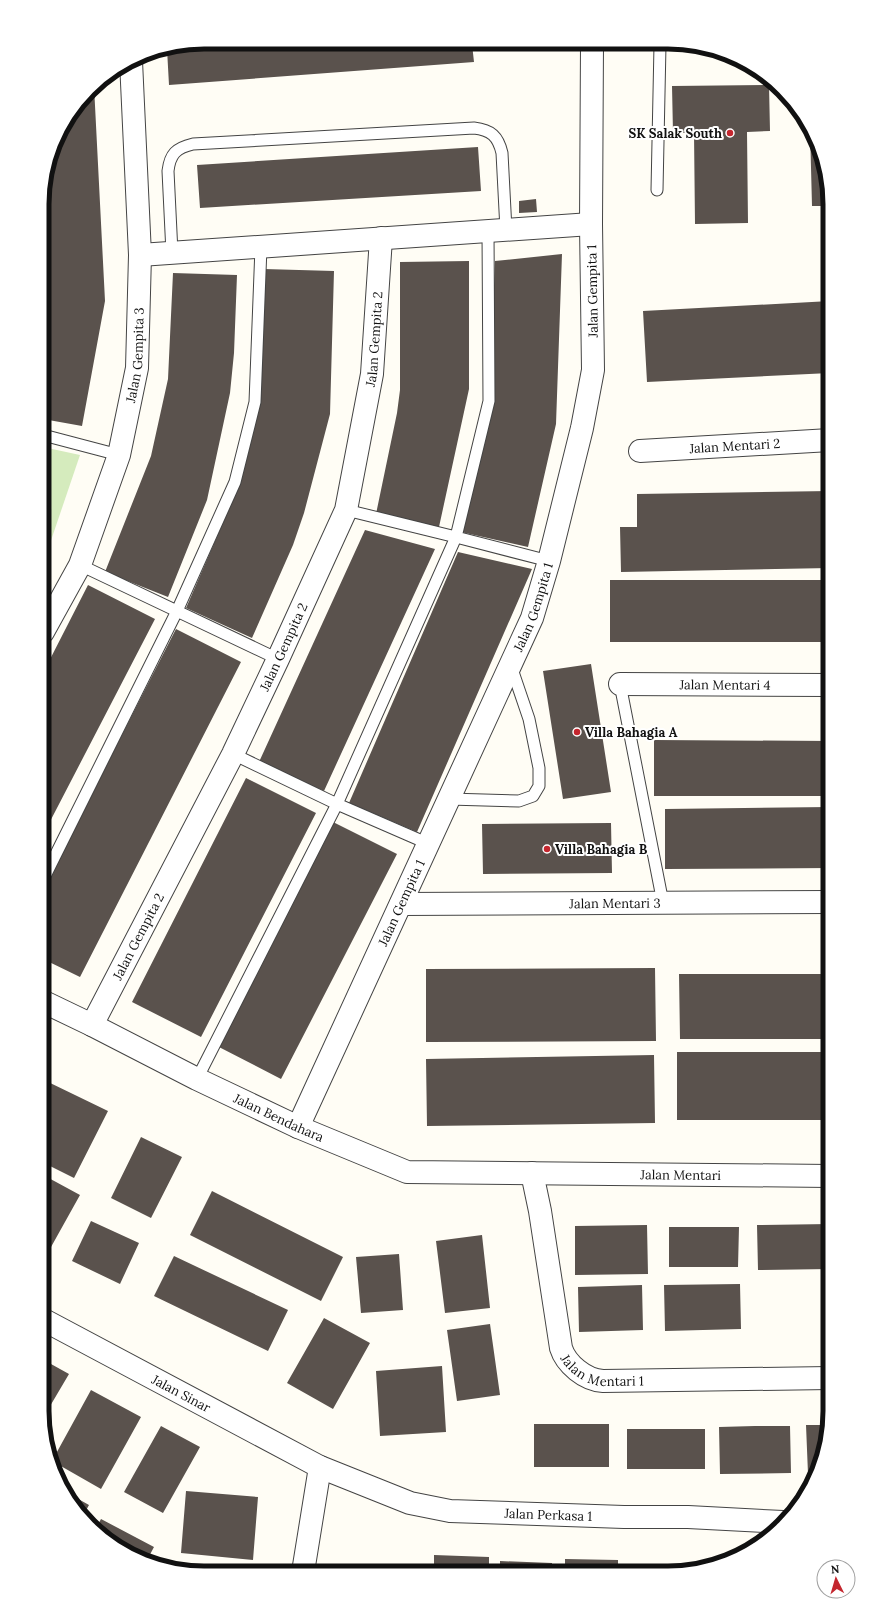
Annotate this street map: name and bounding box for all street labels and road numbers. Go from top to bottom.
street label: Jalan Gempita 1 [583,244,602,339]
street label: Jalan Gempita 2 [362,291,386,389]
street label: Jalan Gempita 3 [122,307,148,405]
street label: Jalan Mentari 2 [688,435,781,457]
street label: Jalan Gempita 1 [509,561,557,655]
street label: Jalan Gempita 2 [256,600,312,695]
street label: Jalan Mentari 4 [678,676,771,694]
street label: Jalan Gempita 1 [374,857,429,950]
street label: Jalan Gempita 2 [109,890,168,984]
street label: Jalan Mentari 3 [568,895,661,912]
street label: Jalan Bendahara [230,1089,327,1146]
street label: Jalan Mentari [639,1166,721,1184]
street label: Jalan Mentari 1 [556,1350,644,1390]
street label: Jalan Sinar [148,1371,214,1416]
street label: Jalan Perkasa 1 [503,1505,593,1525]

